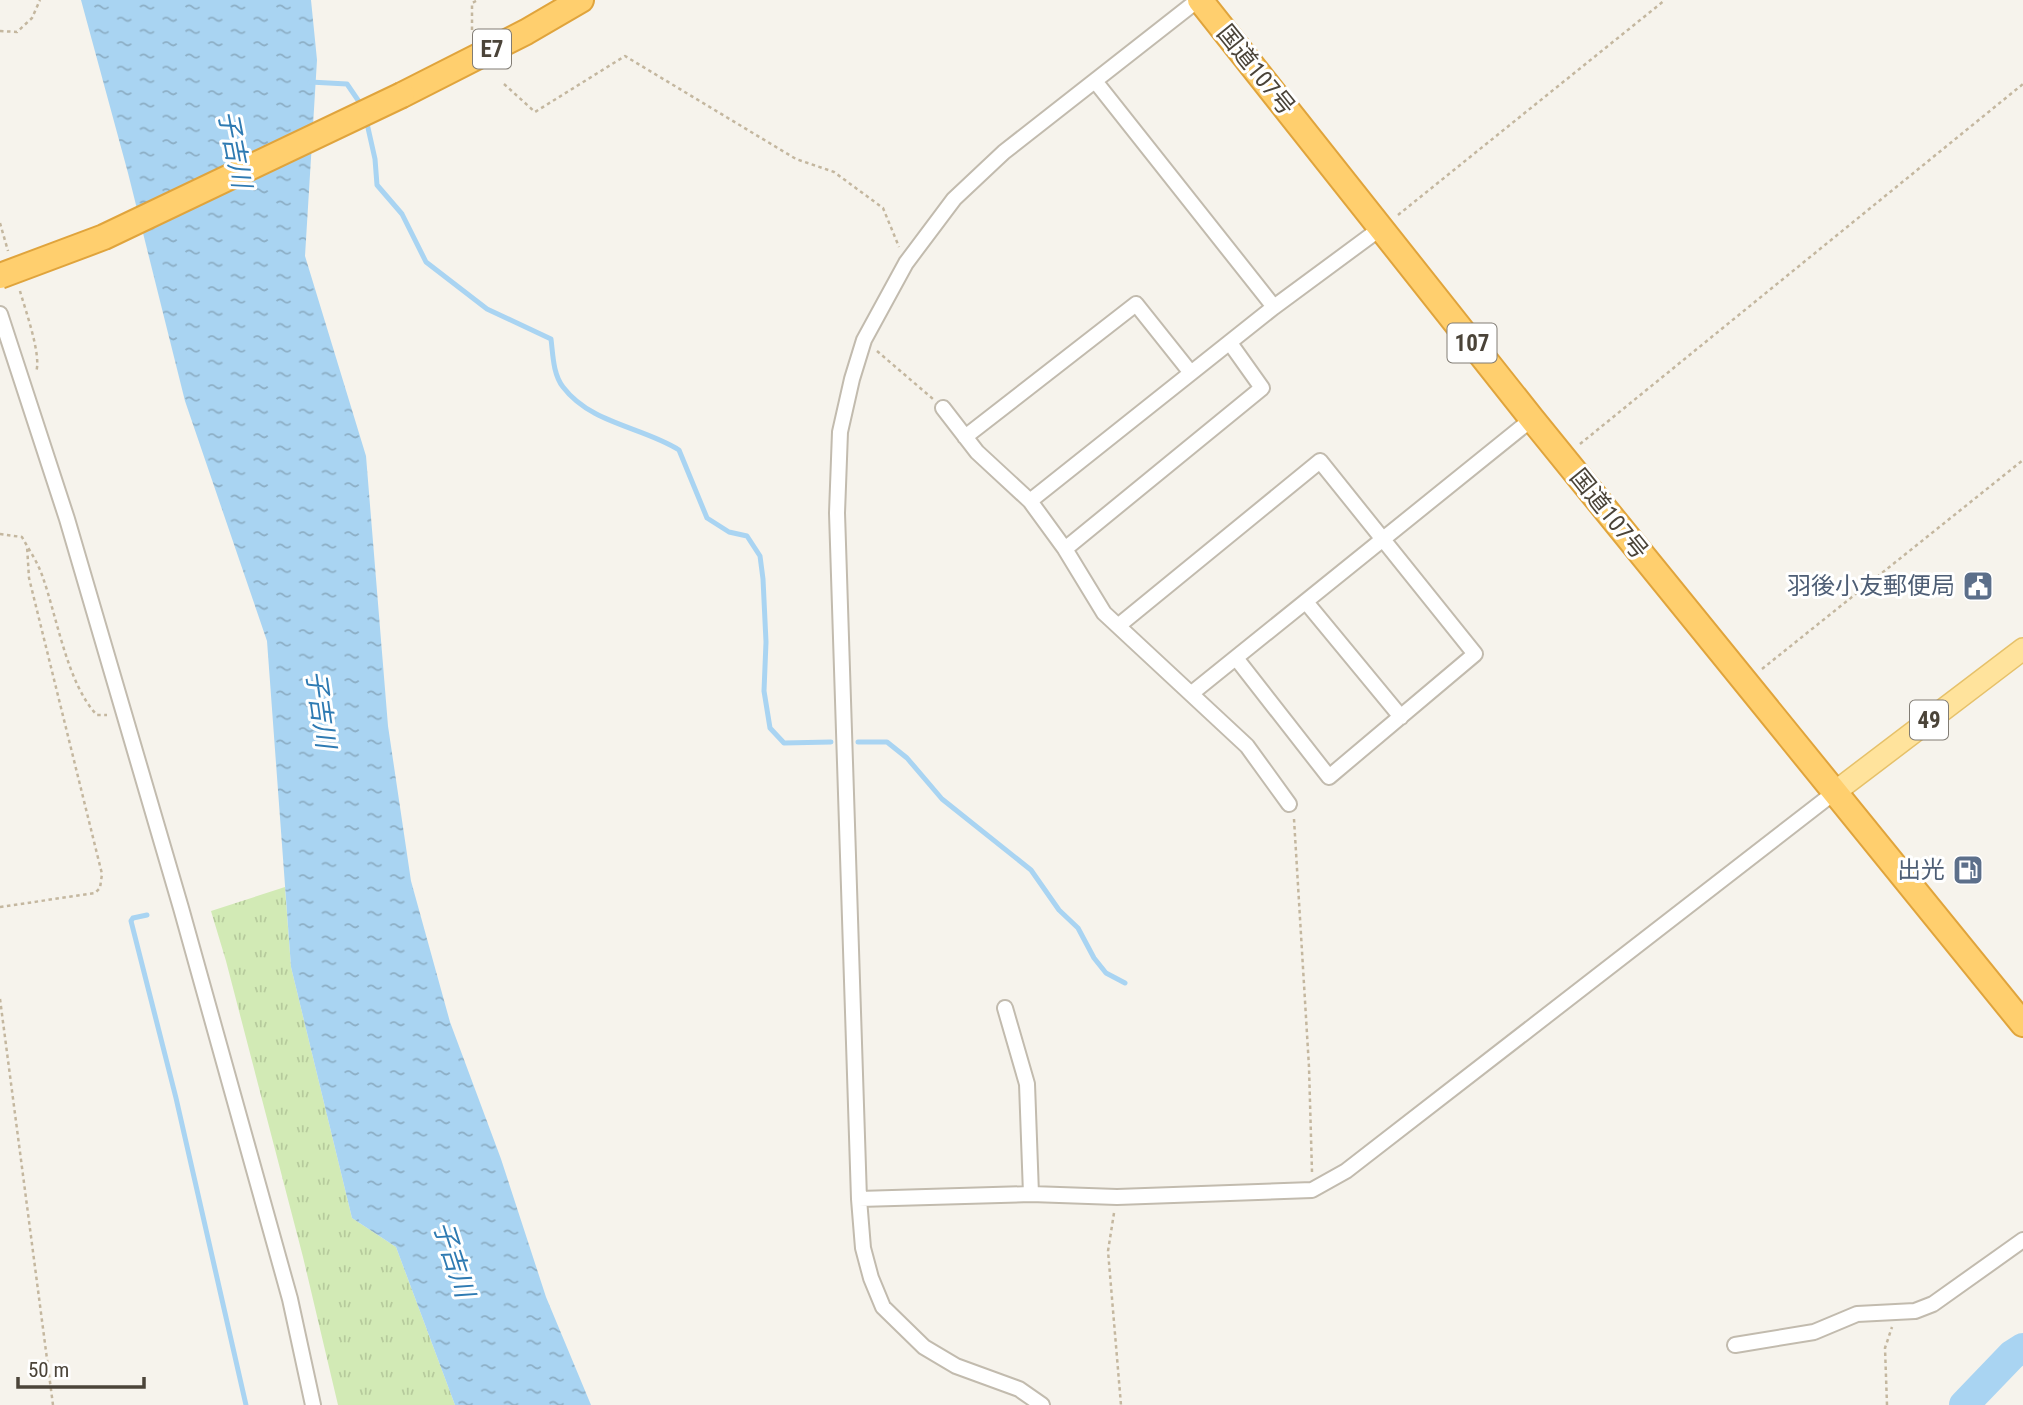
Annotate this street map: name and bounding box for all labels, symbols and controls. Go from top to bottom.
street label: 国道107号 [1211,19,1301,121]
road number: E7 [473,30,511,68]
water label: 子吉川 [213,108,258,193]
road number: 107 [1448,324,1496,362]
street label: 国道107号 [1564,463,1654,565]
public building icon: 羽後小友郵便局 [1961,569,1995,603]
place label: 羽後小友郵便局 [1787,572,1955,600]
water label: 子吉川 [301,668,342,753]
road number: 49 [1910,700,1948,740]
fuel station icon: 出光 [1951,853,1985,887]
place label: 出光 [1897,856,1945,884]
water label: 子吉川 [428,1217,481,1304]
scale bar [18,1346,144,1390]
text: 50 m [28,1358,69,1382]

